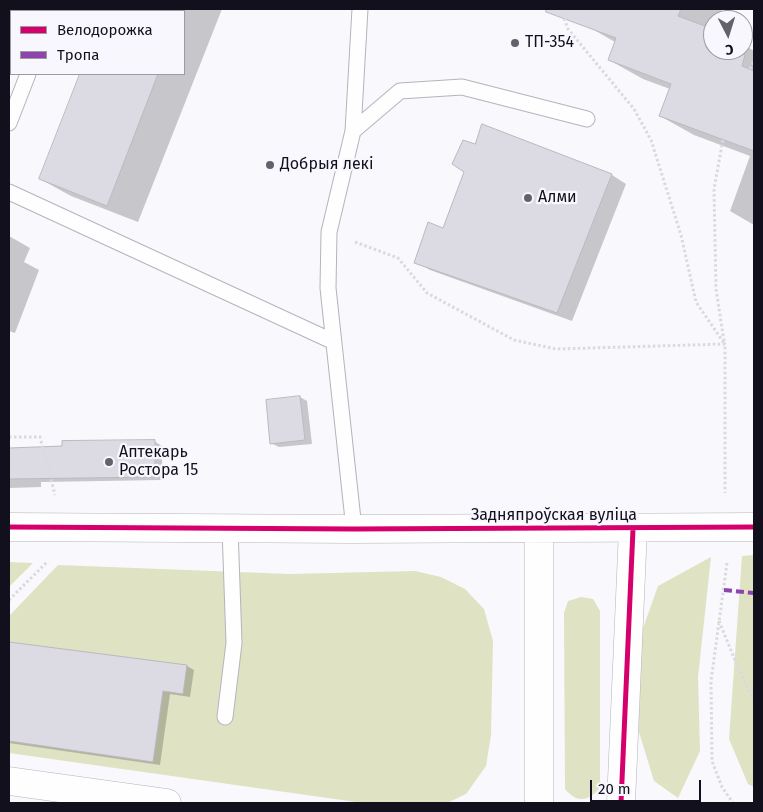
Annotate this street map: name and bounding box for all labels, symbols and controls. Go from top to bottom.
legend [10,10,185,75]
north arrow [703,10,753,60]
text: Велодорожка [57,21,153,39]
place label: ТП-354 [525,33,574,53]
marker: ТП-354 [509,37,521,49]
text: С [725,41,734,58]
text: Тропа [57,46,99,64]
place label: Добрыя лекі [280,155,373,175]
marker: Добрыя лекі [264,159,276,171]
place label: Алми [538,188,577,208]
marker: Алми [522,192,534,204]
place label: Аптекарь Ростора 15 [119,443,198,481]
marker: Аптекарь Ростора 15 [103,456,115,468]
street label: Задняпроўская вуліца [471,506,637,526]
scale bar [593,770,704,802]
text: 20 m [598,780,631,798]

